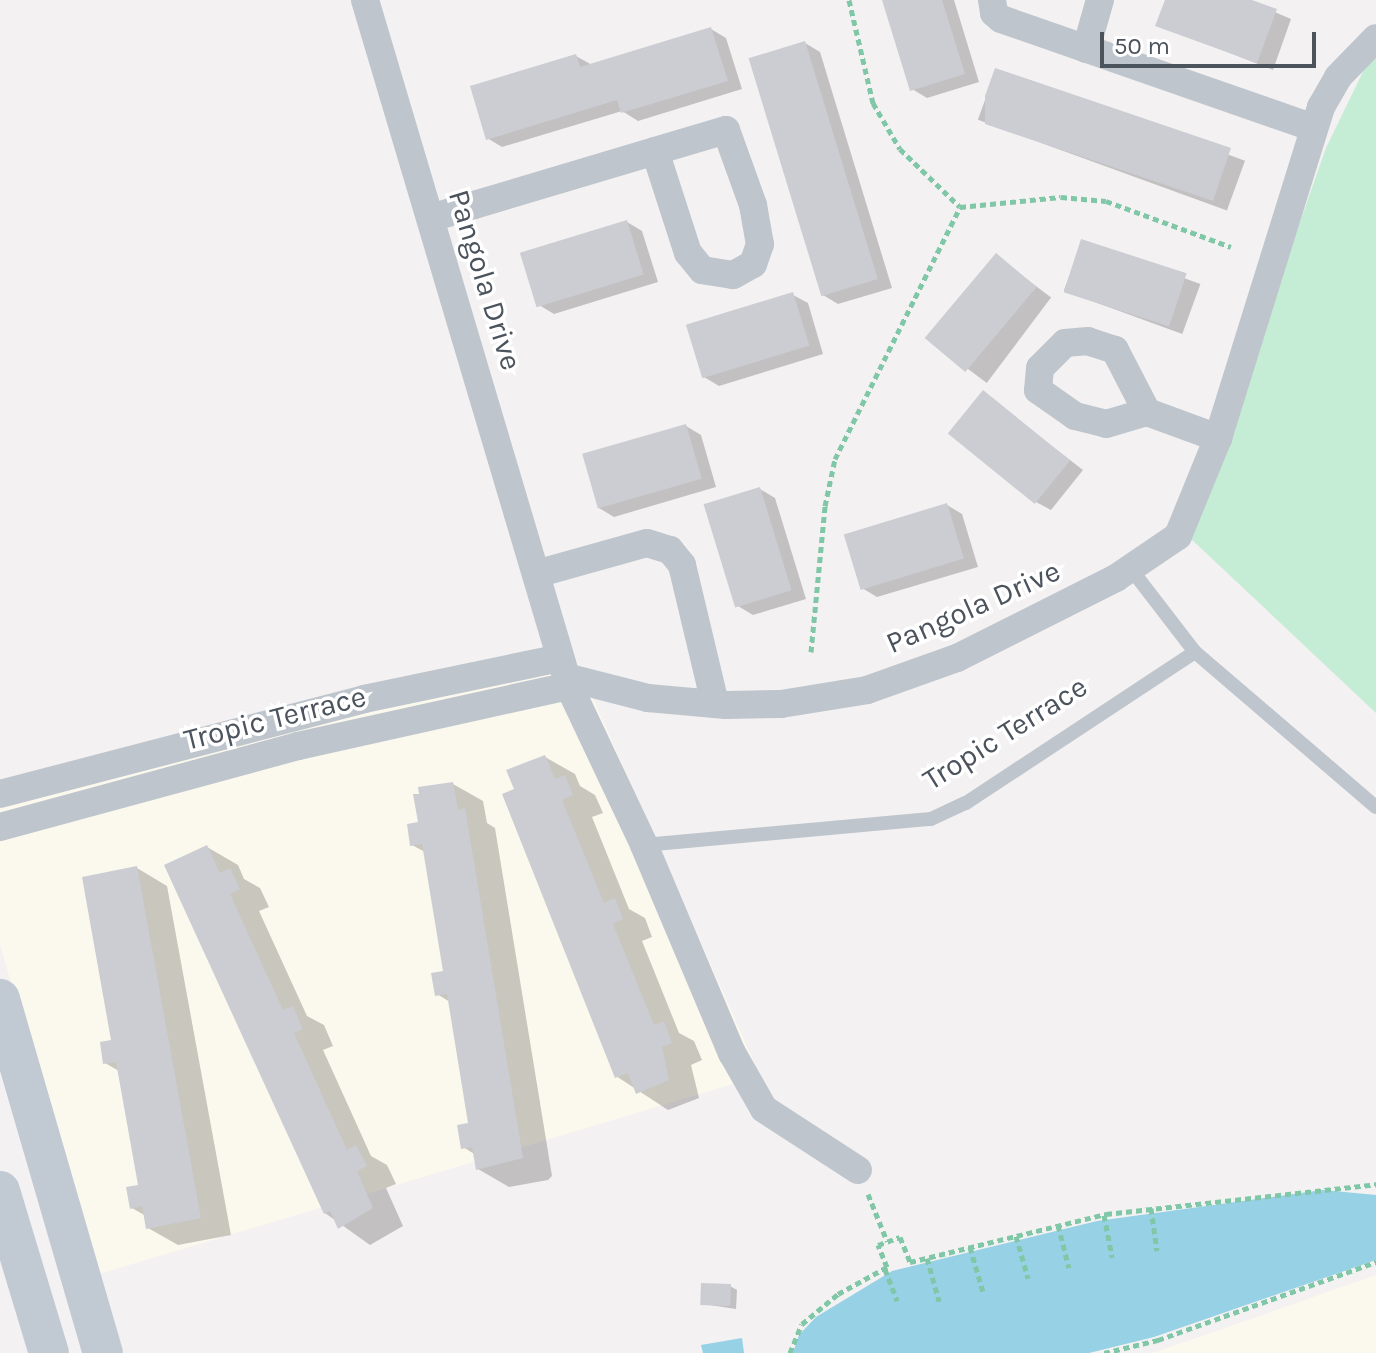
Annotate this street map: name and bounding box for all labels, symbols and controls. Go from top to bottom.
scale bar [1104,16,1320,66]
text: 50 m [1114,32,1170,60]
street label: Pangola Drive [440,185,530,375]
street label: Pangola Drive [880,553,1066,661]
street label: Tropic Terrace [916,668,1094,798]
street label: Tropic Terrace [180,678,370,758]

